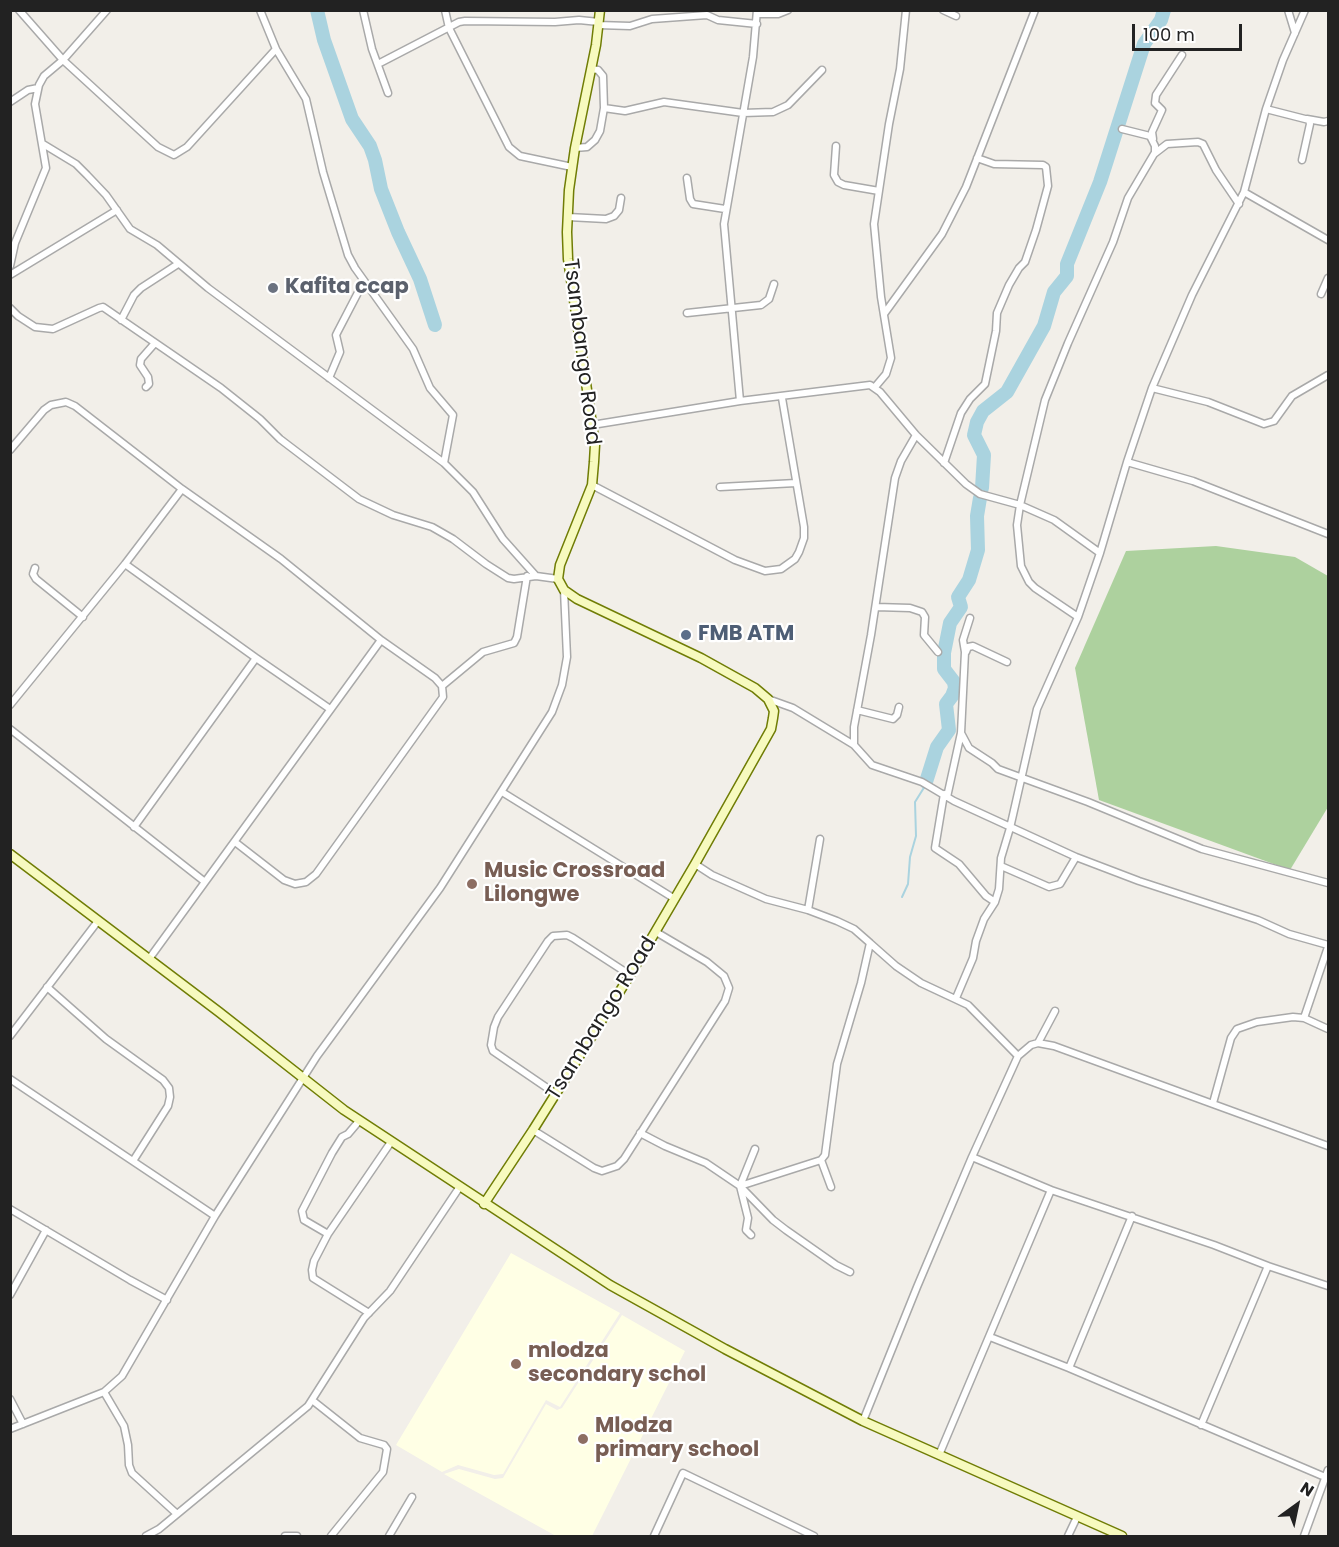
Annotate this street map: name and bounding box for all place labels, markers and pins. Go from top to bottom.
place label: Kafita ccap [285,275,409,301]
marker: Kafita ccap [266,281,280,295]
place label: FMB ATM [698,622,794,648]
marker: FMB ATM [679,628,693,642]
place label: Music Crossroad Lilongwe [484,859,665,909]
marker: Music Crossroad Lilongwe [465,877,479,891]
place label: mlodza secondary schol [528,1339,706,1389]
marker: mlodza secondary schol [509,1357,523,1371]
place label: Mlodza primary school [595,1414,759,1464]
marker: Mlodza primary school [576,1432,590,1446]

